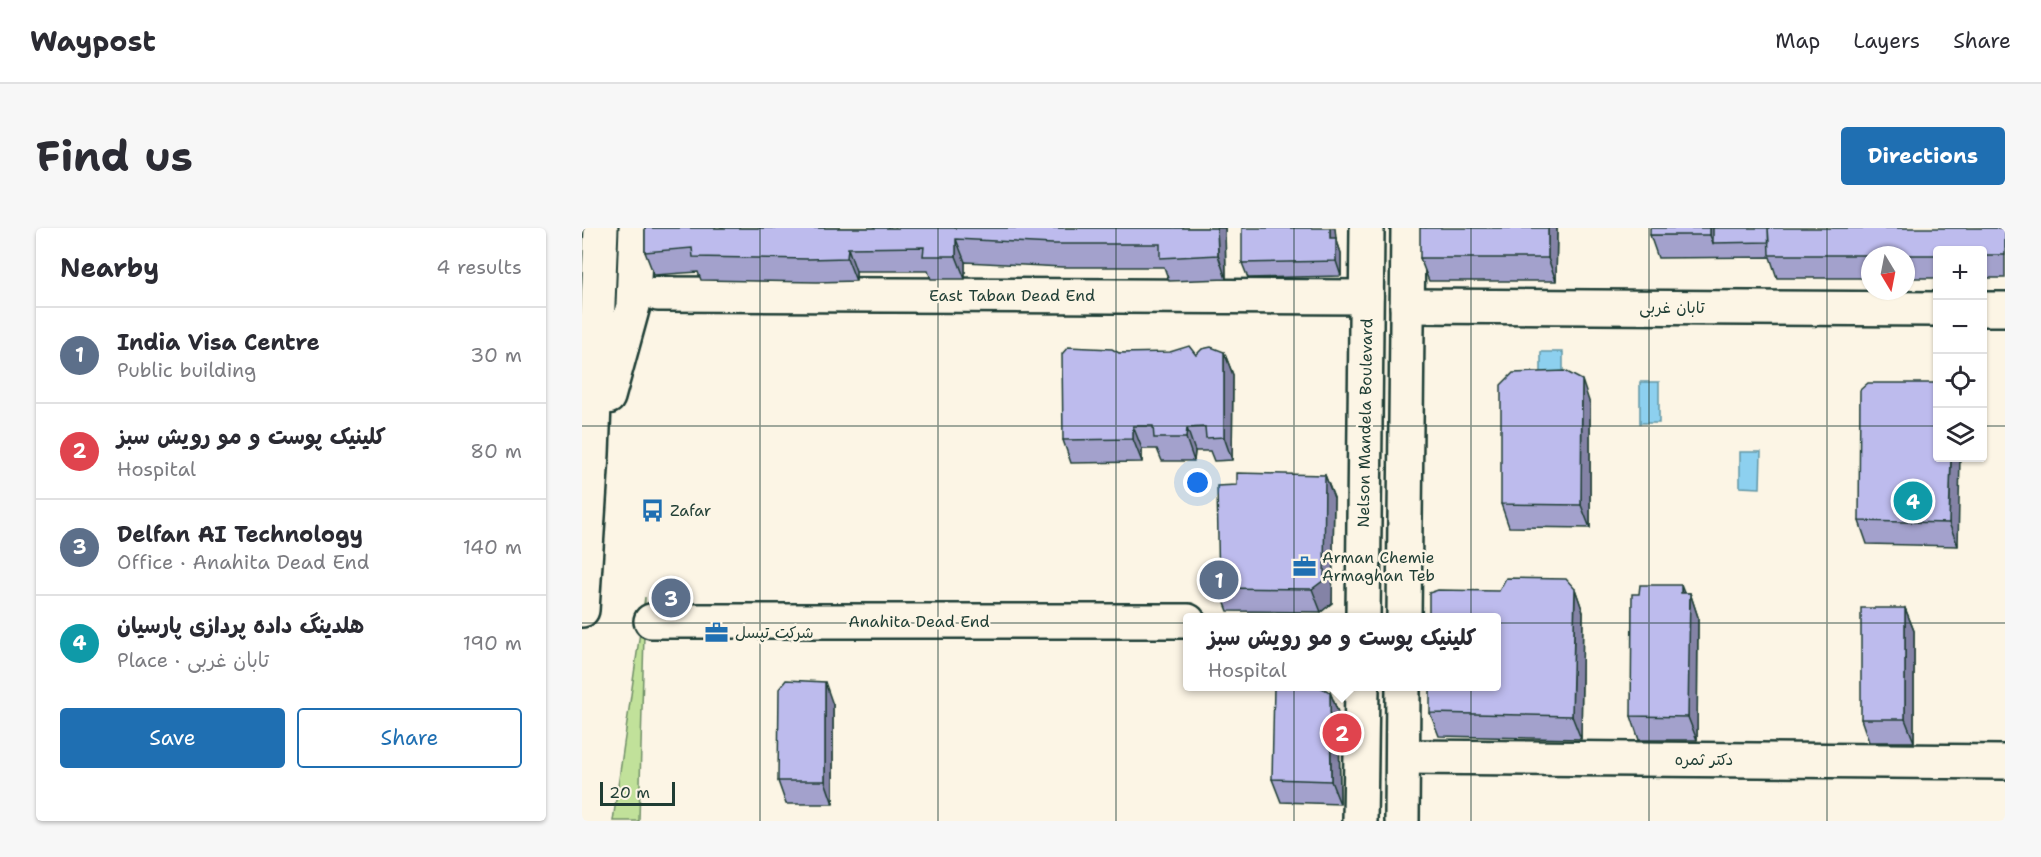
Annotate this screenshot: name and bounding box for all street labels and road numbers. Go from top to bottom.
street label: East Taban Dead End [929,285,1095,306]
street label: تابان غربی [1639,297,1705,318]
street label: Nelson Mandela Boulevard [1353,318,1377,528]
street label: Anahita Dead End [848,611,990,632]
street label: دکتر ثمره [1675,749,1733,770]

